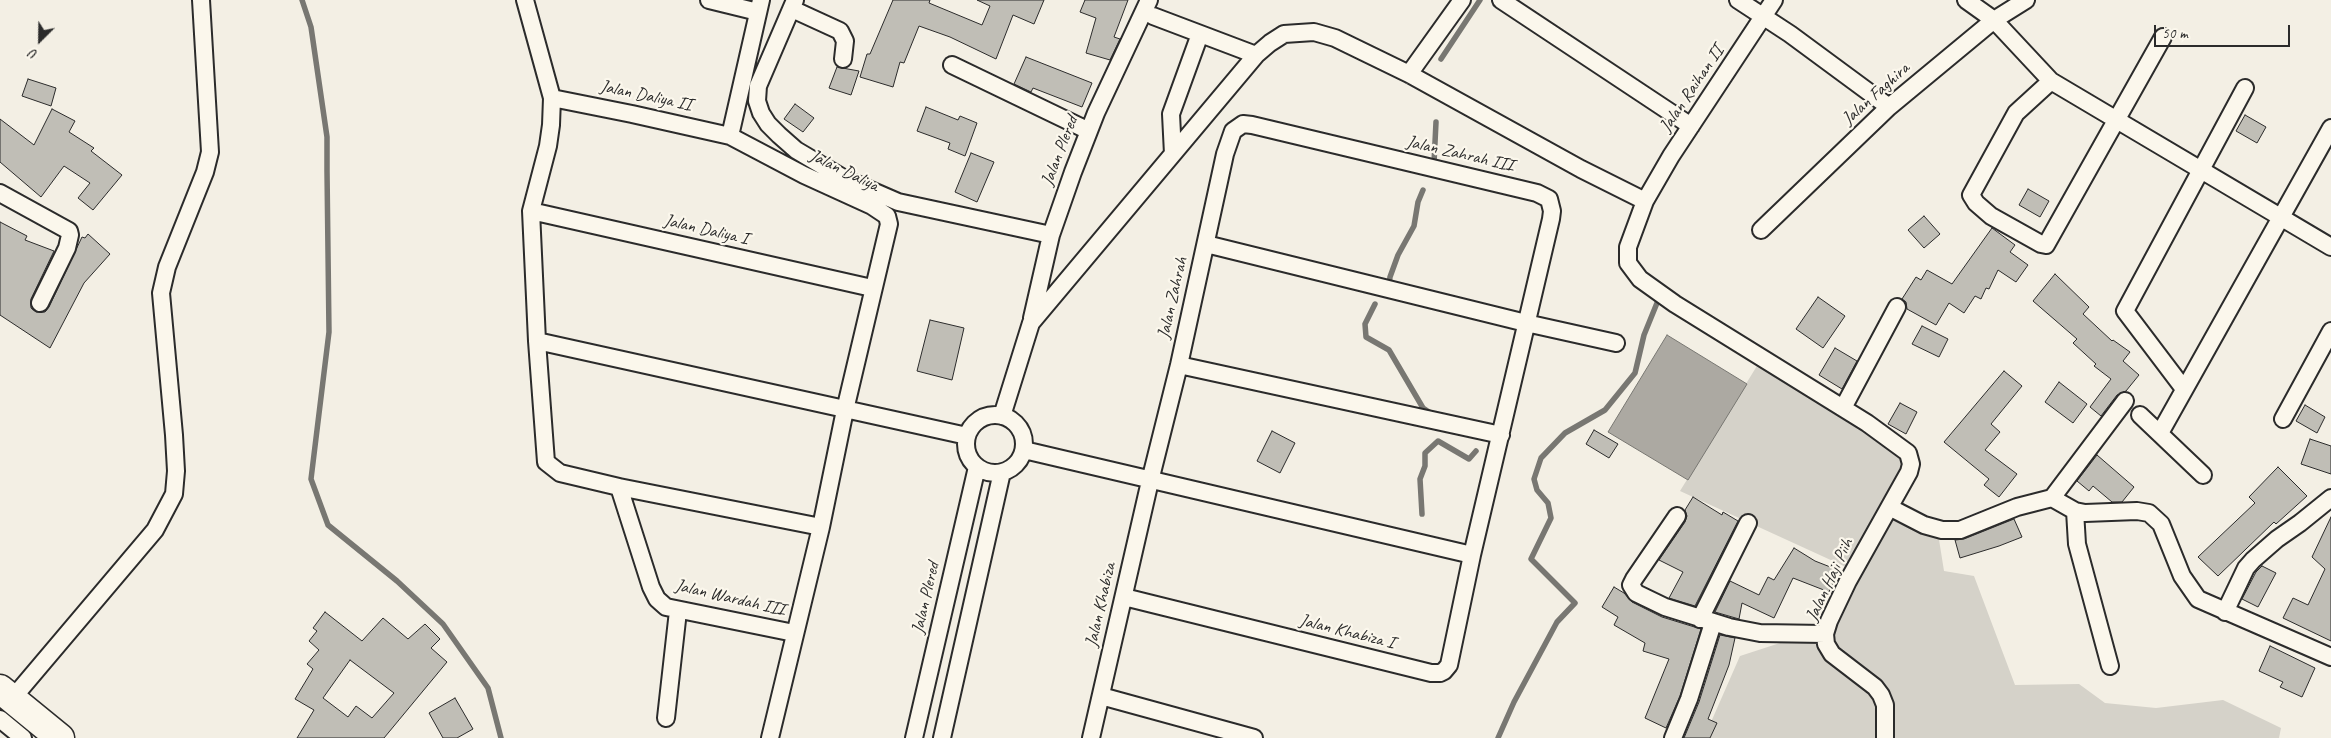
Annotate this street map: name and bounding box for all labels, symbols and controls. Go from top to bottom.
north arrow [15,15,65,65]
scale bar [2156,15,2292,47]
text: 50 m [2162,24,2188,43]
street label: Jalan Raihan II [1655,42,1729,136]
text: U [28,45,40,63]
street label: Jalan Faghira [1838,58,1914,130]
street label: Jalan Daliya II [598,76,694,116]
street label: Jalan Plered [1037,113,1083,189]
street label: Jalan Zahrah III [1404,131,1516,177]
street label: Jalan Daliya [806,145,882,197]
street label: Jalan Daliya I [662,210,750,250]
street label: Jalan Zahrah [1153,255,1193,341]
street label: Jalan Haji Piih [1801,535,1859,625]
street label: Jalan Plered [907,560,945,636]
street label: Jalan Khabiza [1081,561,1121,649]
street label: Jalan Wardah III [673,575,787,621]
street label: Jalan Khabiza I [1297,610,1397,654]

